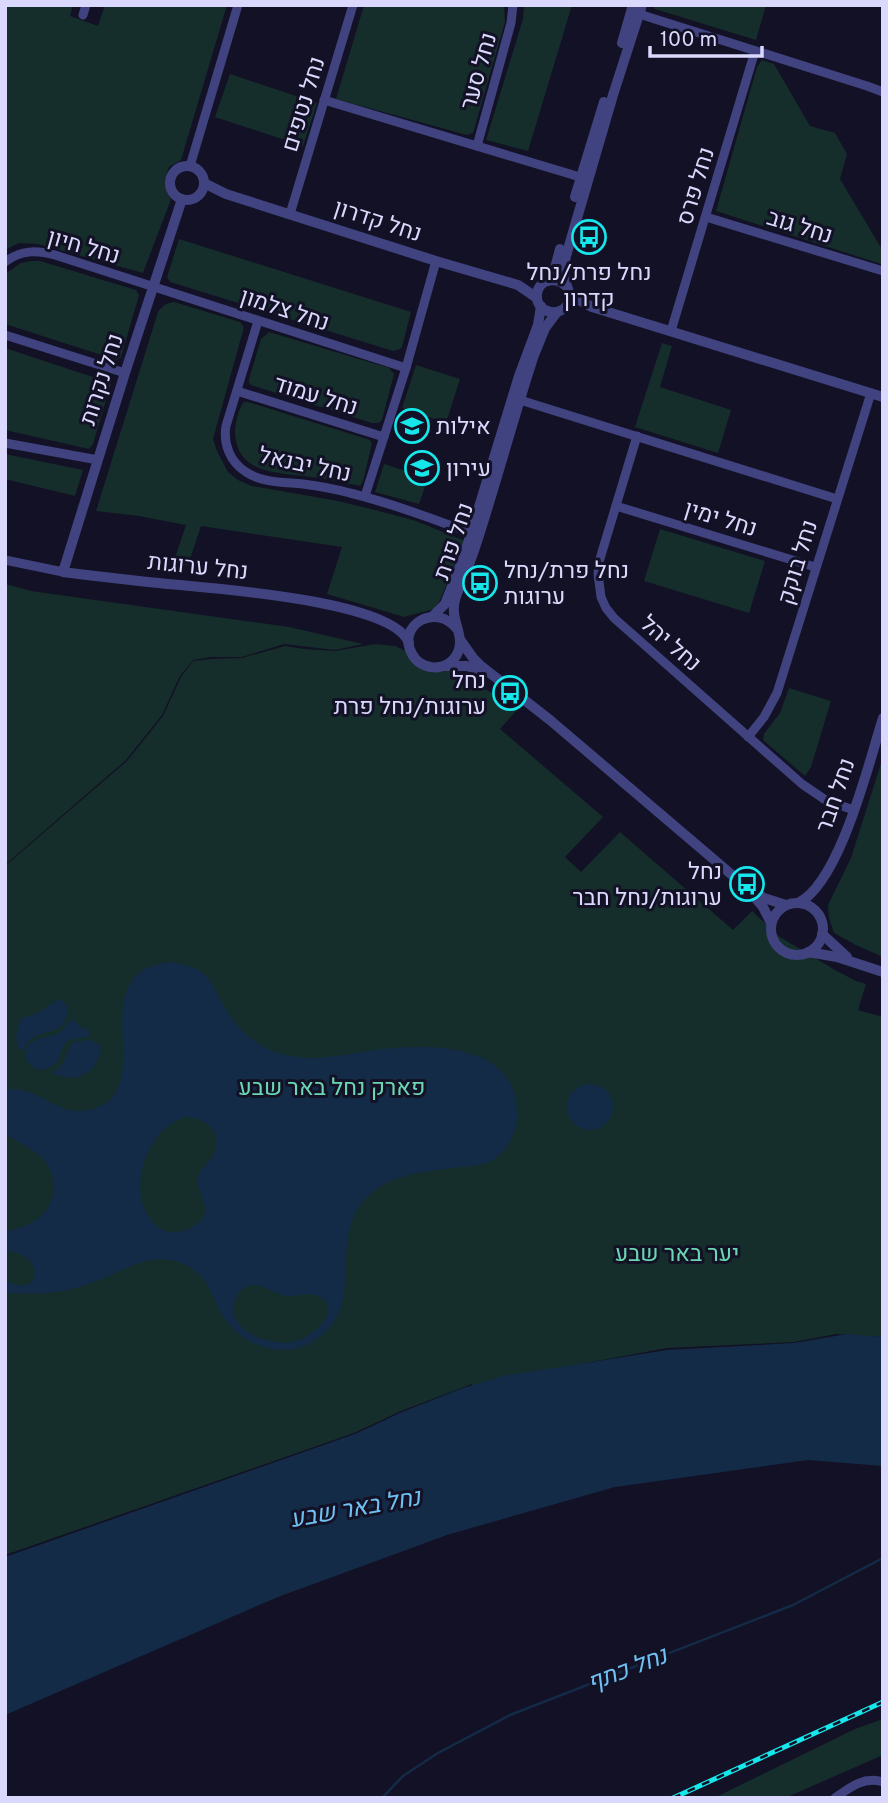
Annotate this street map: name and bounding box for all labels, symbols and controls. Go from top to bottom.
scale bar [650,14,762,58]
text: 100 m [660,27,717,54]
street label: נחל סער [456,30,505,114]
street label: נחל נטפים [277,54,334,156]
street label: נחל פרס [672,144,723,229]
street label: נחל קדרון [330,195,425,250]
street label: נחל גוב [763,205,836,252]
bus stop icon: נחל פרת/נחל קדרון [570,218,608,256]
street label: נחל חיון [44,224,123,273]
place label: נחל פרת/נחל קדרון [527,260,651,315]
street label: נחל צלמון [236,283,332,339]
street label: נחל נקרות [75,330,132,429]
street label: נחל עמוד [270,371,361,424]
school or university icon: אילות [393,407,431,445]
place label: אילות [436,414,491,443]
street label: נחל יבנאל [256,443,353,490]
school or university icon: עירון [403,449,441,487]
place label: עירון [446,456,491,485]
street label: נחל ימין [680,496,760,545]
street label: נחל פרת [429,499,482,584]
street label: נחל בוקק [773,517,826,609]
street label: נחל ערוגות [146,549,249,588]
place label: נחל פרת/נחל ערוגות [504,558,629,613]
bus stop icon: נחל פרת/נחל ערוגות [461,564,499,602]
street label: נחל יהל [633,610,706,679]
place label: נחל ערוגות/נחל פרת [334,668,486,723]
bus stop icon: נחל ערוגות/נחל פרת [491,674,529,712]
street label: נחל חבר [811,755,864,837]
place label: נחל ערוגות/נחל חבר [572,859,722,914]
bus stop icon: נחל ערוגות/נחל חבר [728,865,766,903]
park label: פארק נחל באר שבע [239,1075,425,1104]
park label: יער באר שבע [615,1241,739,1270]
water label: נחל באר שבע [288,1483,425,1536]
water label: נחל כתף [584,1641,674,1700]

